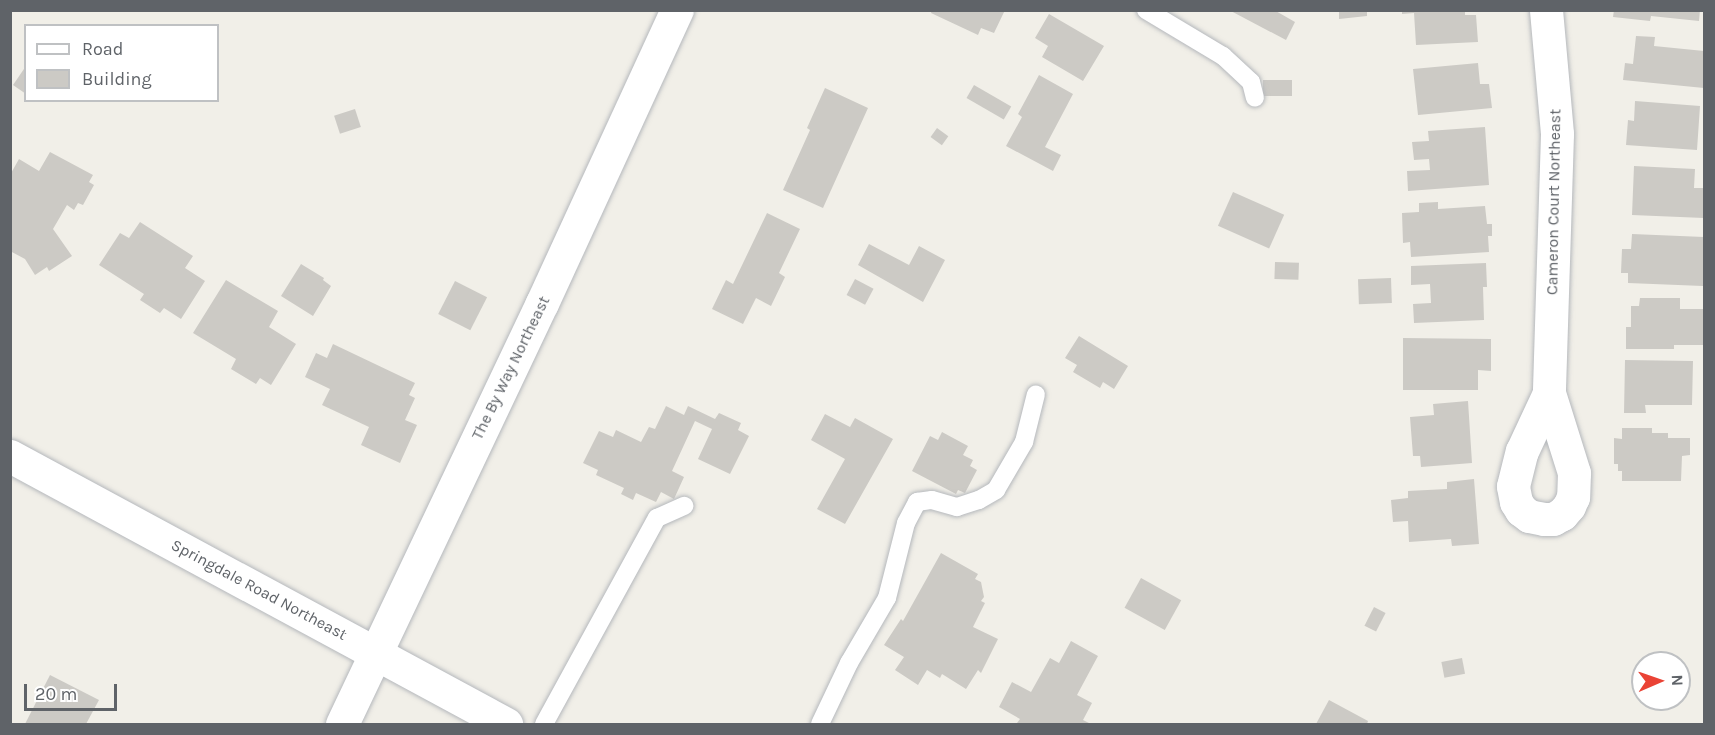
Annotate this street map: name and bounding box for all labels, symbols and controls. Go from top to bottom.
legend [24,24,219,102]
text: Road [82,38,123,60]
text: Building [82,68,152,90]
street label: Cameron Court Northeast [1543,109,1565,295]
street label: The By Way Northeast [468,293,554,443]
street label: Springdale Road Northeast [168,535,350,645]
north arrow [1631,651,1691,711]
scale bar [27,672,120,710]
text: N [1668,674,1687,686]
text: 20 m [35,683,77,705]

